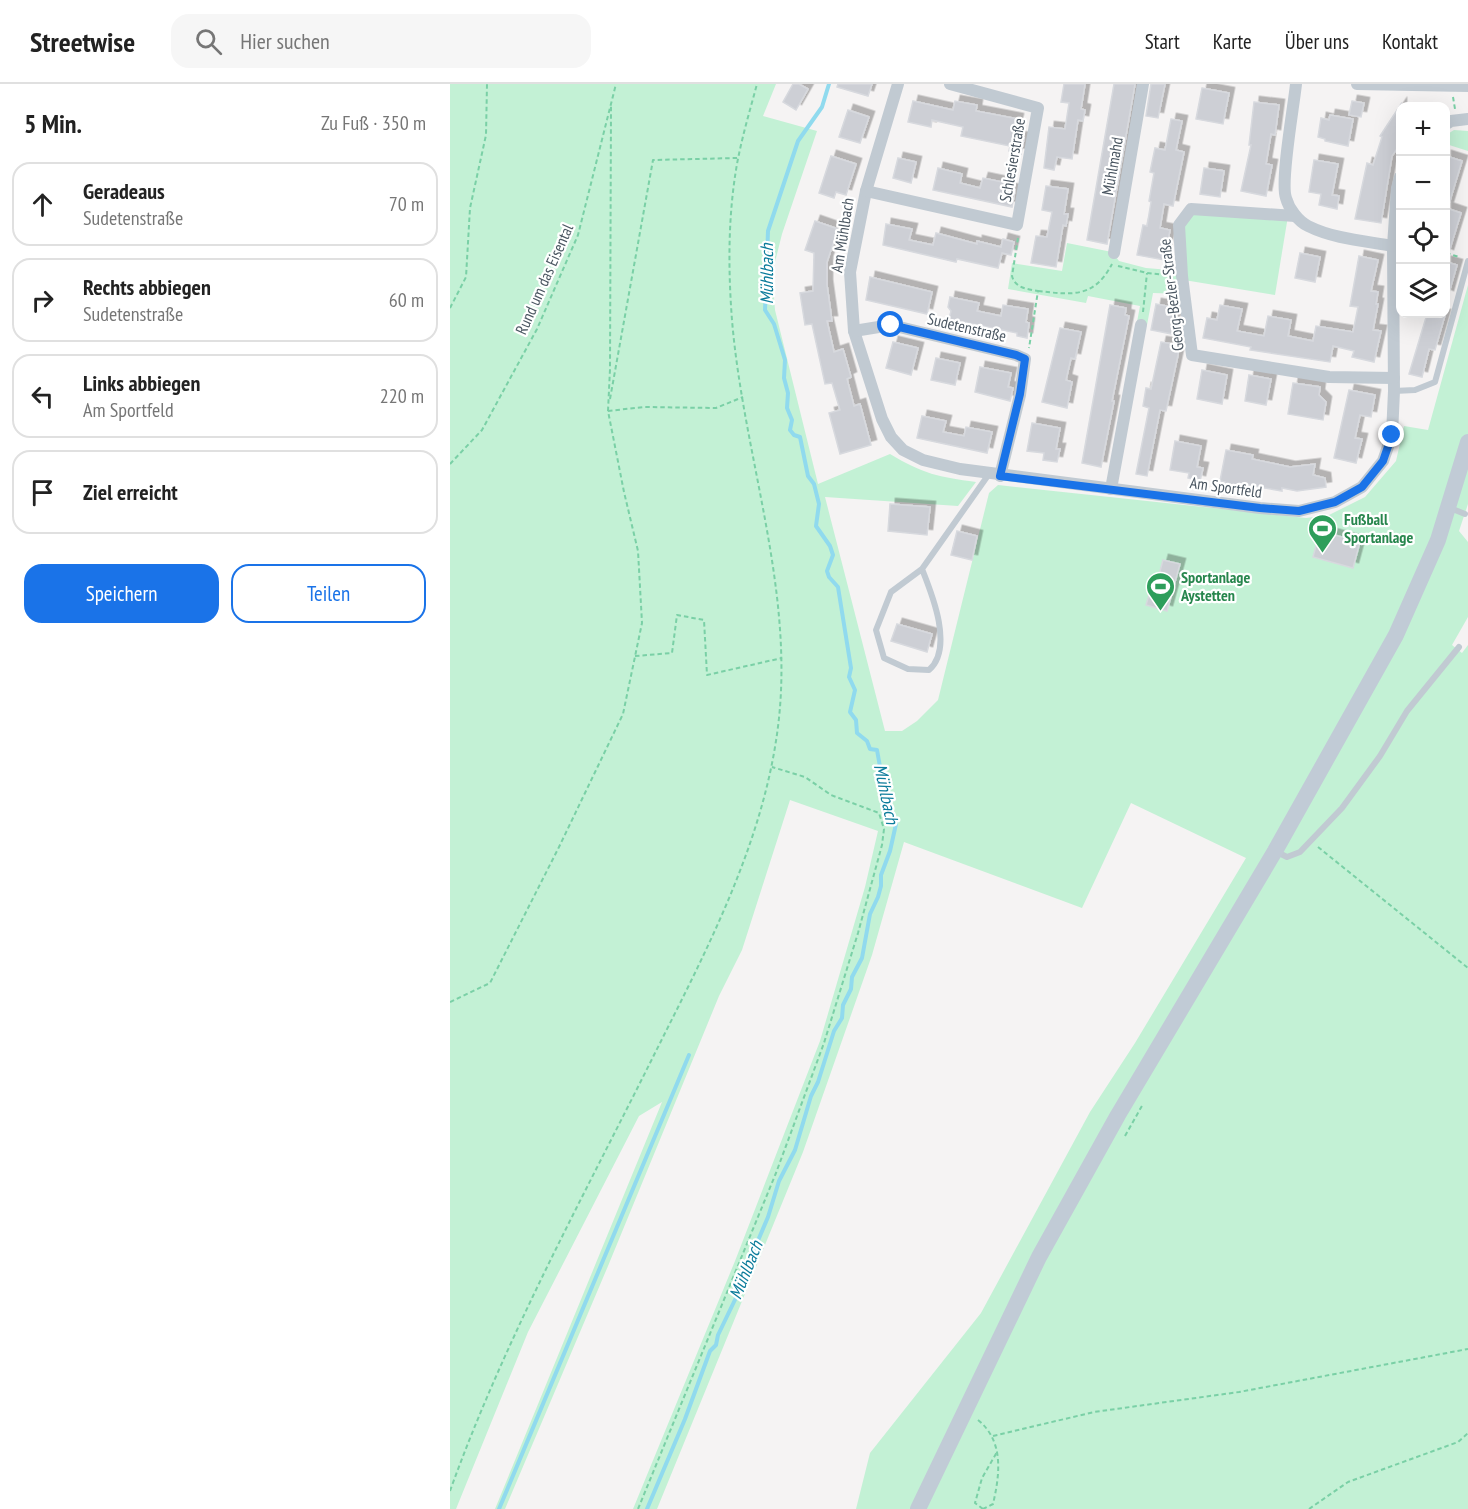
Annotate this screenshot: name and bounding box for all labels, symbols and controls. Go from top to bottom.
search box [171,14,591,68]
text: Streetwise [30,23,135,60]
icon: search [192,25,225,58]
text: Hier suchen [240,27,330,55]
text: Start [1145,28,1180,55]
text: Karte [1213,28,1252,55]
text: Über uns [1285,28,1349,55]
text: Kontakt [1382,28,1438,55]
map controls [1396,102,1450,318]
button: + [1396,102,1450,156]
text: 5 Min. [24,107,82,140]
text: Zu Fuß · 350 m [321,110,426,136]
street label: Schlesierstraße [995,117,1029,203]
street label: Mühlmahd [1097,135,1127,197]
button: − [1396,156,1450,210]
text: Geradeaus [83,177,165,205]
icon: ahead [26,188,59,221]
text: 70 m [389,191,424,217]
street label: Am Mühlbach [826,196,858,274]
text: Sudetenstraße [83,205,183,231]
button: locate [1396,210,1450,264]
street label: Rund um das Eisental [511,220,577,337]
street label: Georg-Bezler-Straße [1154,238,1188,352]
water label: Mühlbach [755,243,778,304]
button: layers [1396,264,1450,318]
text: Rechts abbiegen [83,273,211,301]
icon: right [26,284,59,317]
text: 60 m [389,287,424,313]
text: Sudetenstraße [83,301,183,327]
street label: Sudetenstraße [926,308,1008,346]
route start [877,311,903,337]
text: Links abbiegen [83,369,200,397]
icon: left [26,380,59,413]
text: 220 m [380,383,424,409]
text: Am Sportfeld [83,397,174,423]
route end [1378,421,1404,447]
street label: Am Sportfeld [1189,472,1263,502]
icon: arrive [26,476,59,509]
text: Ziel erreicht [83,478,178,506]
place label: Fußball Sportanlage [1344,509,1413,547]
sports icon: Fußball Sportanlage [1307,512,1339,554]
button: Speichern [24,564,219,623]
button: Teilen [231,564,426,623]
place label: Sportanlage Aystetten [1180,567,1250,605]
sports icon: Sportanlage Aystetten [1144,570,1176,612]
water label: Mühlbach [869,762,904,827]
water label: Mühlbach [723,1236,768,1302]

